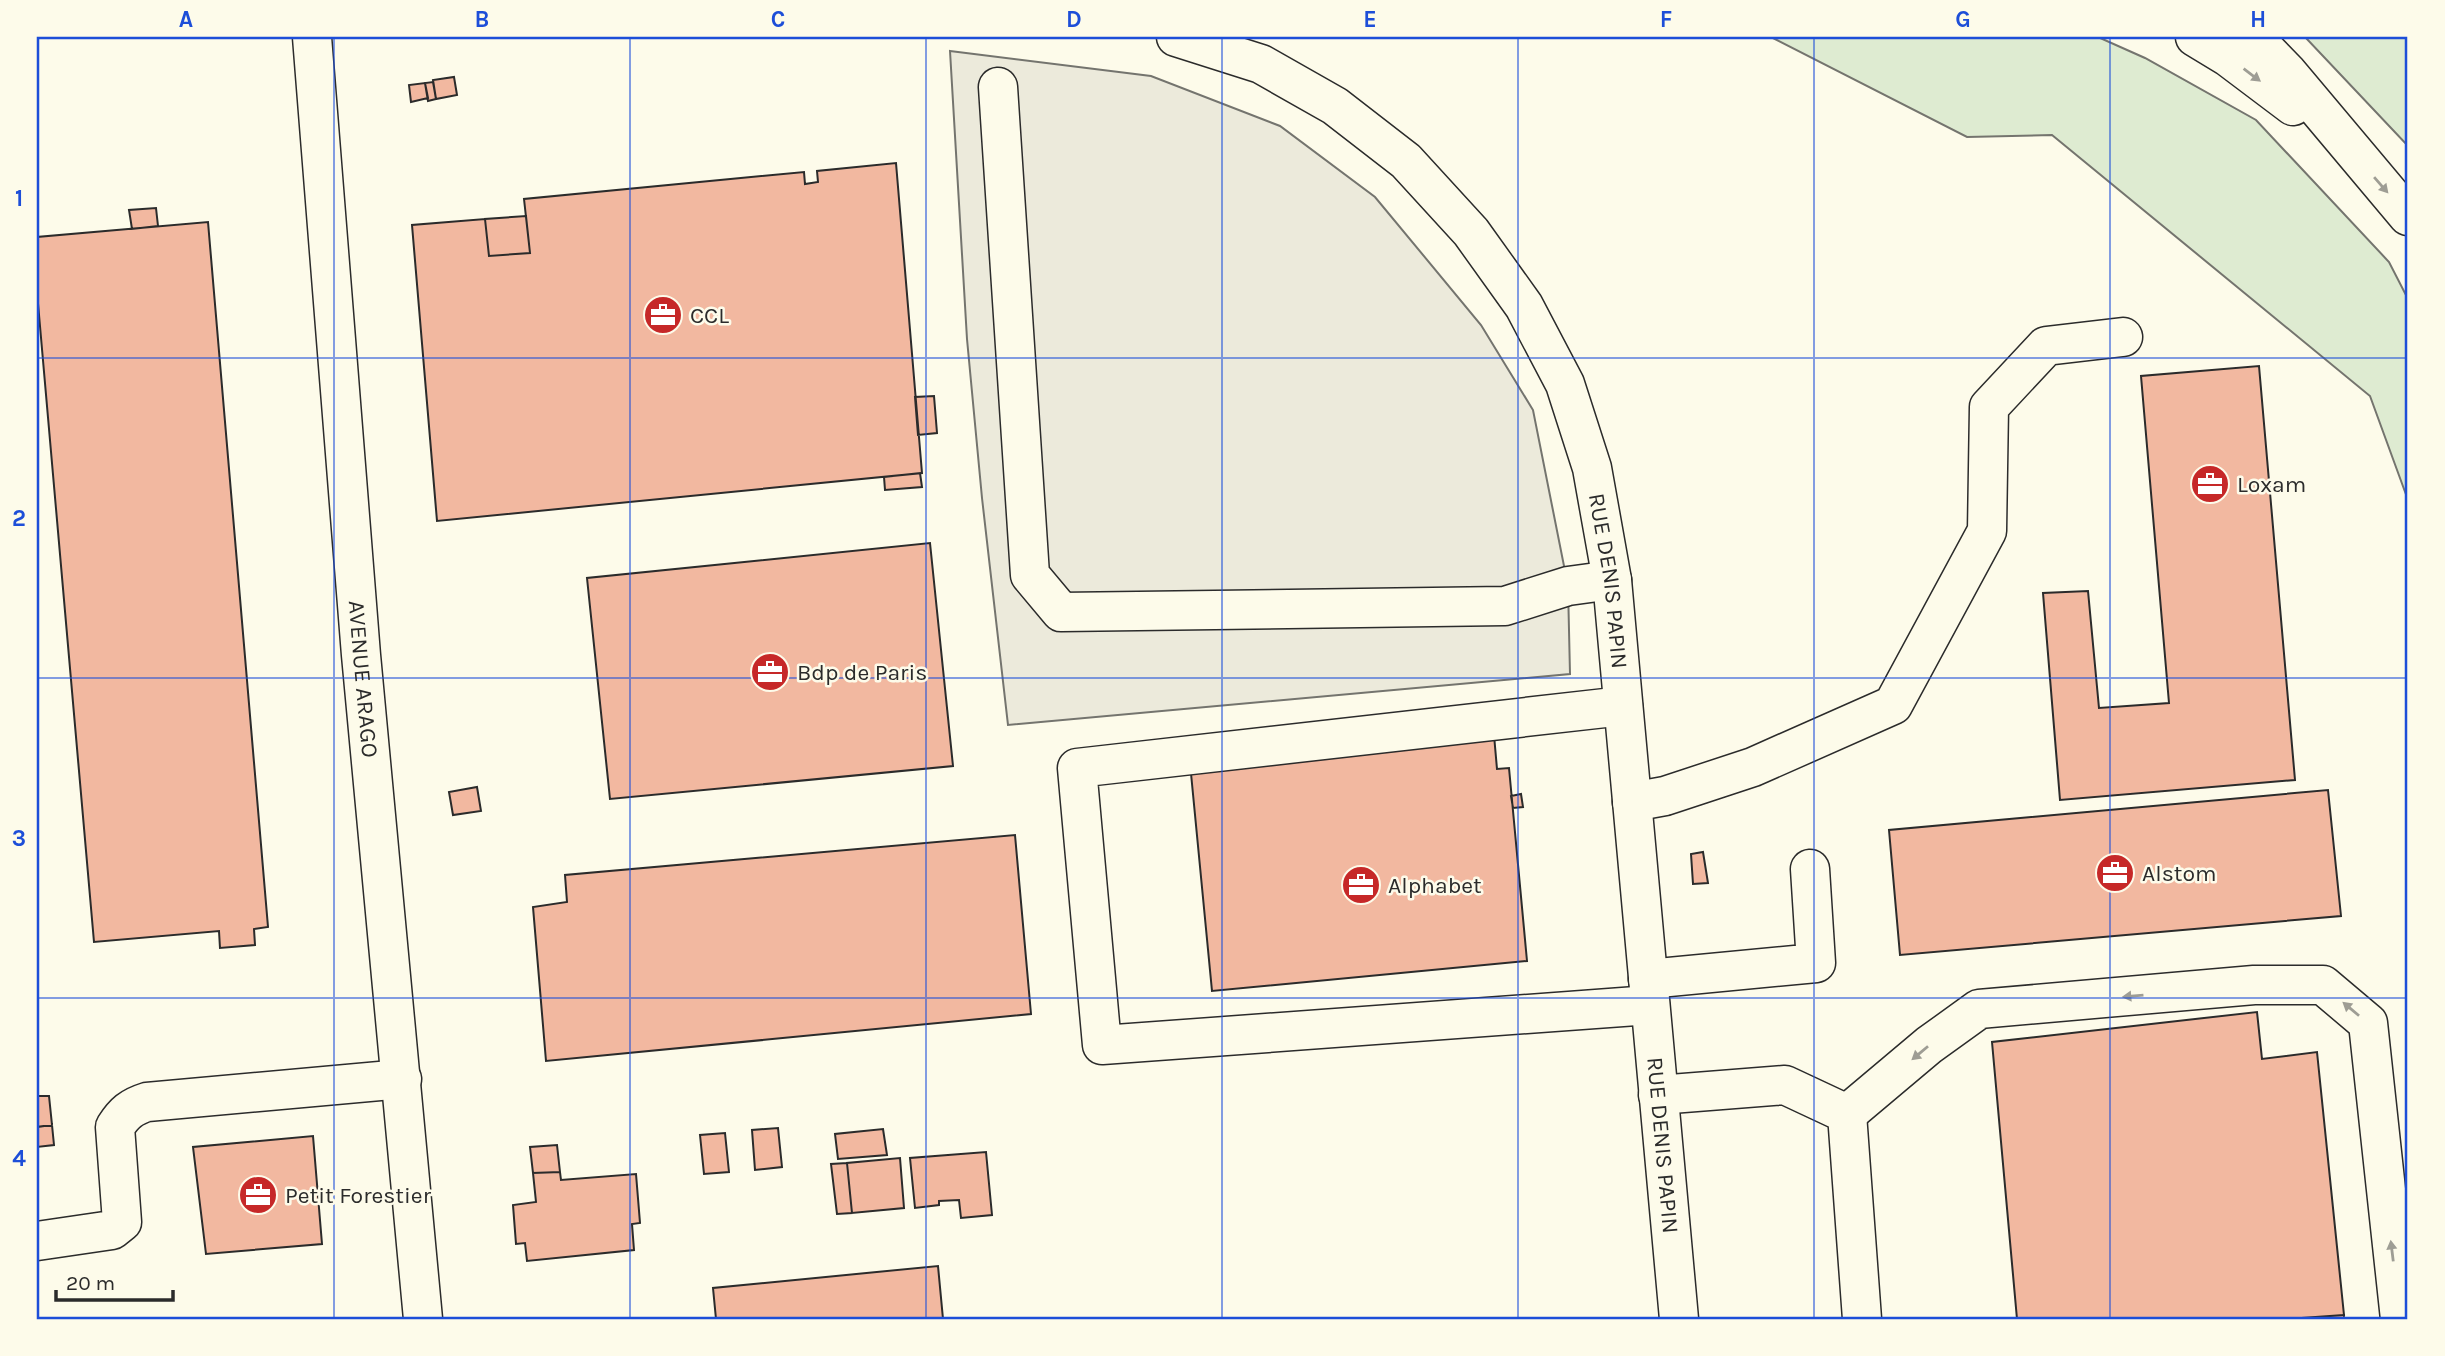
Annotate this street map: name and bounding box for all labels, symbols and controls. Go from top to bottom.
text: A [179,6,193,33]
text: B [475,6,489,33]
text: C [771,6,785,33]
text: D [1066,6,1082,33]
text: E [1363,6,1377,33]
text: F [1660,6,1672,33]
text: G [1955,6,1971,33]
text: H [2250,6,2266,33]
one-way arrow [2243,67,2261,81]
one-way arrow [2373,176,2389,194]
text: 1 [15,185,23,212]
office icon: CCL [642,294,684,336]
place label: CCL [690,302,729,329]
office icon: Loxam [2189,463,2231,505]
place label: Loxam [2237,471,2306,498]
street label: RUE DENIS PAPIN [1583,491,1633,670]
text: 2 [12,505,26,532]
street label: AVENUE ARAGO [343,599,384,759]
office icon: Bdp de Paris [749,651,791,693]
place label: Bdp de Paris [797,659,927,686]
text: 3 [12,825,26,852]
office icon: Alstom [2094,852,2136,894]
place label: Alstom [2142,860,2216,887]
office icon: Alphabet [1340,864,1382,906]
place label: Alphabet [1388,872,1482,899]
one-way arrow [2121,991,2143,1002]
one-way arrow [2342,1001,2360,1016]
one-way arrow [1912,1045,1929,1060]
street label: RUE DENIS PAPIN [1641,1056,1684,1235]
text: 4 [12,1145,26,1172]
office icon: Petit Forestier [237,1174,279,1216]
place label: Petit Forestier [285,1182,432,1209]
one-way arrow [2386,1240,2397,1262]
scale bar [56,1258,173,1302]
text: 20 m [66,1271,115,1295]

